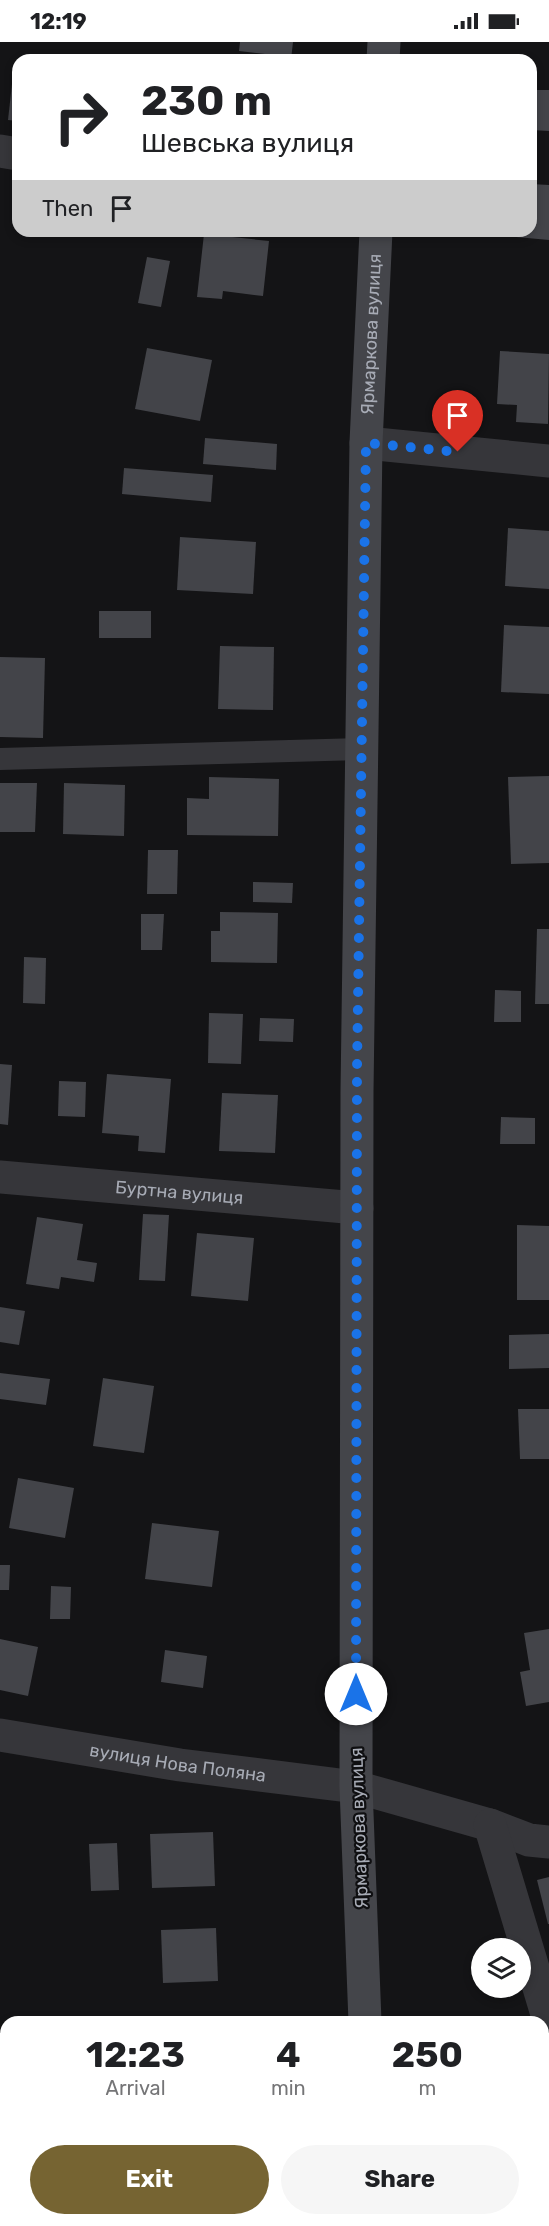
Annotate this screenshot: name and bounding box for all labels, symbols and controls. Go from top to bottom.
text: 12:19 [30,8,87,35]
text: 230 m [141,76,272,126]
icon: right [42,78,120,156]
text: Шевська вулиця [141,127,354,159]
icon: arrive [105,192,138,225]
text: Then [42,195,93,222]
street label: Ярмаркова вулиця [356,253,386,415]
pin [432,390,483,452]
icon: arrive [441,399,474,432]
street label: Буртна вулиця [114,1176,244,1209]
position arrow [324,1662,388,1726]
street label: вулиця Нова Поляна [88,1739,267,1787]
street label: Ярмаркова вулиця [345,1747,373,1909]
map controls [471,1938,531,1998]
button: layers [471,1938,531,1998]
text: 12:23 [86,2033,185,2076]
text: 4 [276,2033,301,2076]
text: 250 [392,2033,463,2076]
text: Arrival [105,2076,166,2100]
text: min [271,2076,306,2100]
text: m [418,2076,436,2100]
button: Exit [30,2145,269,2214]
button: Share [281,2145,519,2214]

